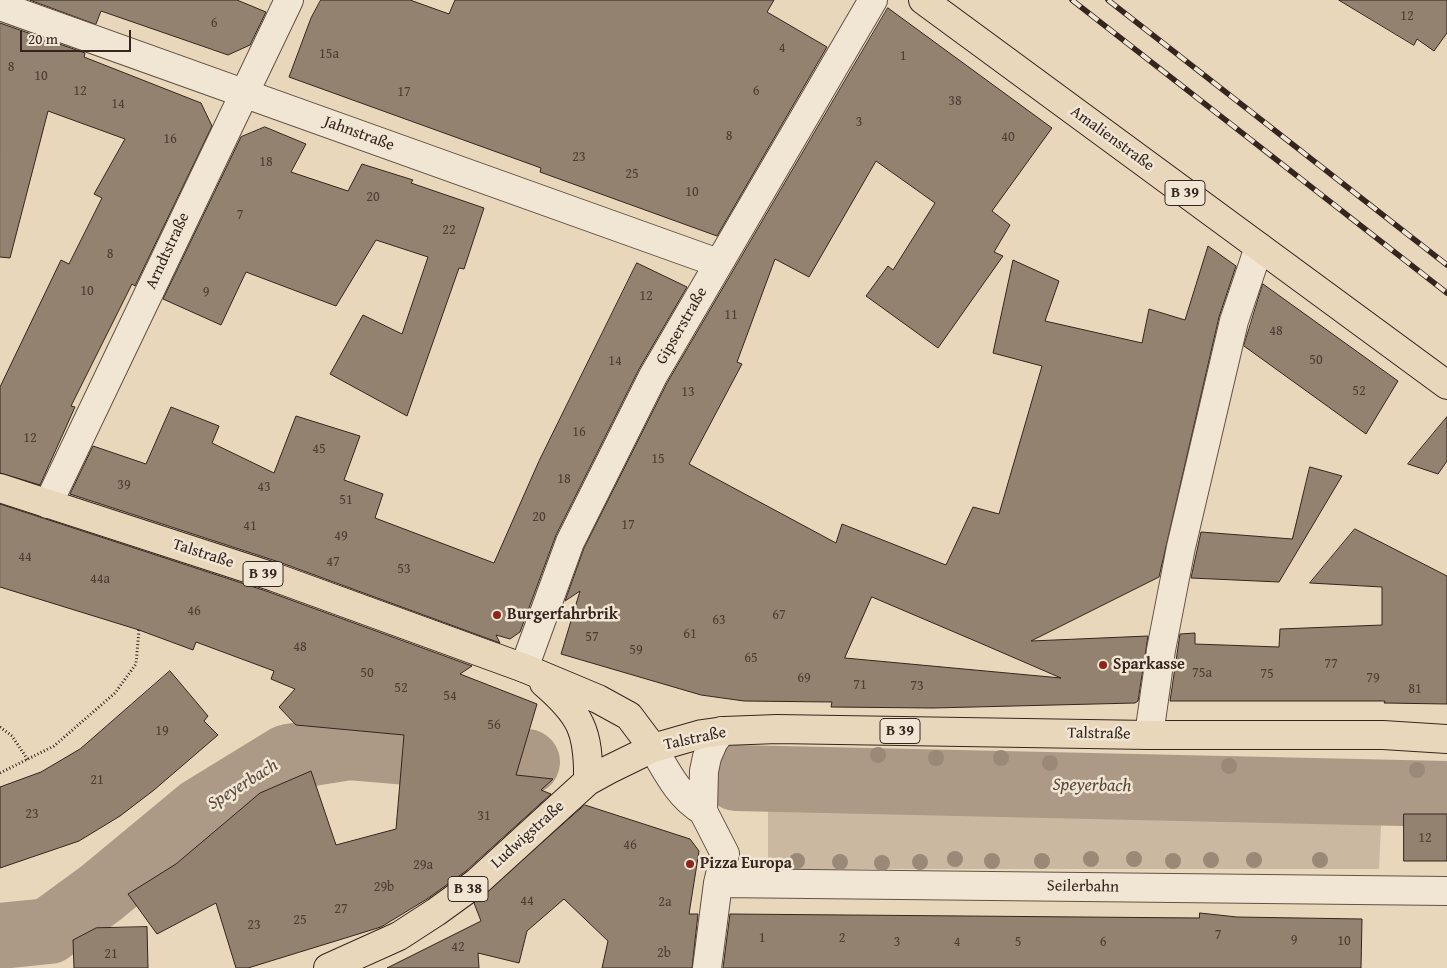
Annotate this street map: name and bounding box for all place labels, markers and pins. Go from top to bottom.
place label: Burgerfahrbrik [507,605,618,625]
marker: Burgerfahrbrik [491,609,503,621]
place label: Sparkasse [1113,655,1185,675]
marker: Sparkasse [1097,659,1109,671]
place label: Pizza Europa [700,854,792,874]
marker: Pizza Europa [684,858,696,870]

